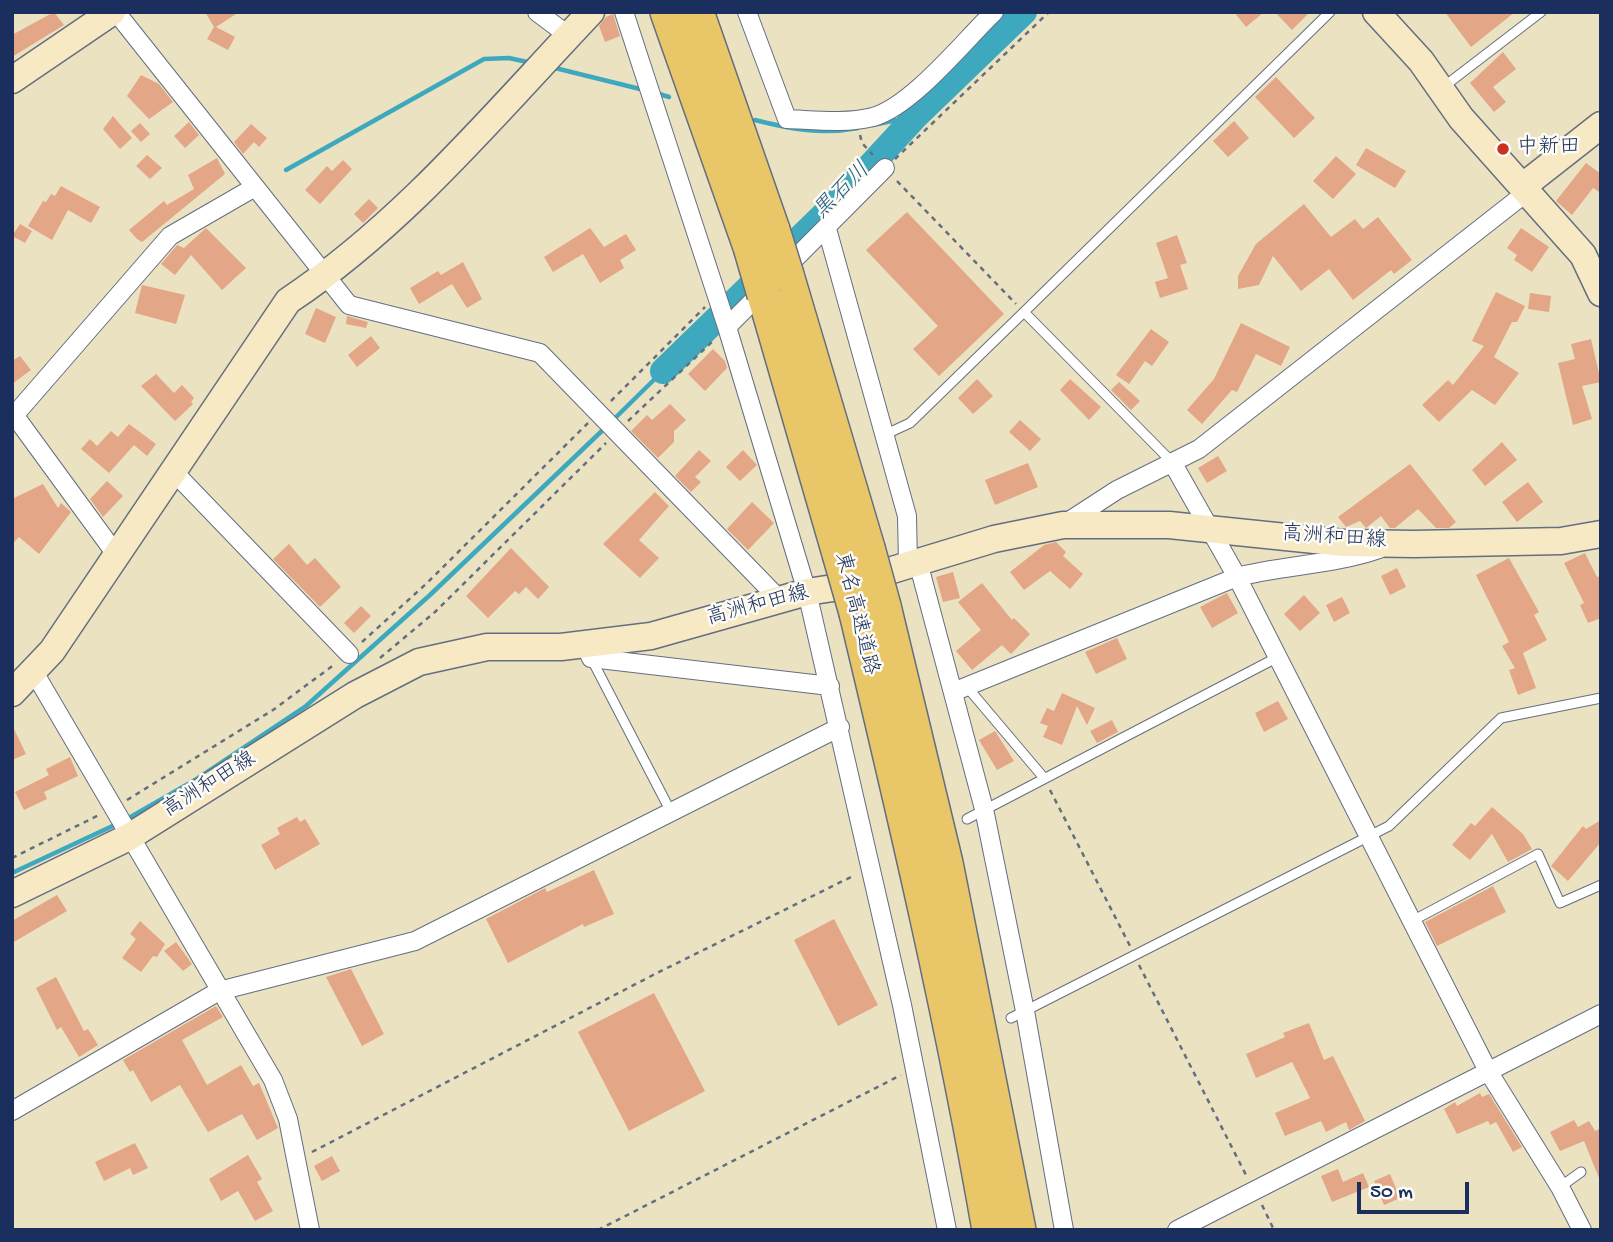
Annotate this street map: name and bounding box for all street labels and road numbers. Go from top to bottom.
street label: 高洲和田線 [1281,523,1387,555]
street label: 東名高速道路 [828,550,882,678]
street label: 高洲和田線 [704,581,812,633]
street label: 高洲和田線 [159,747,261,825]

